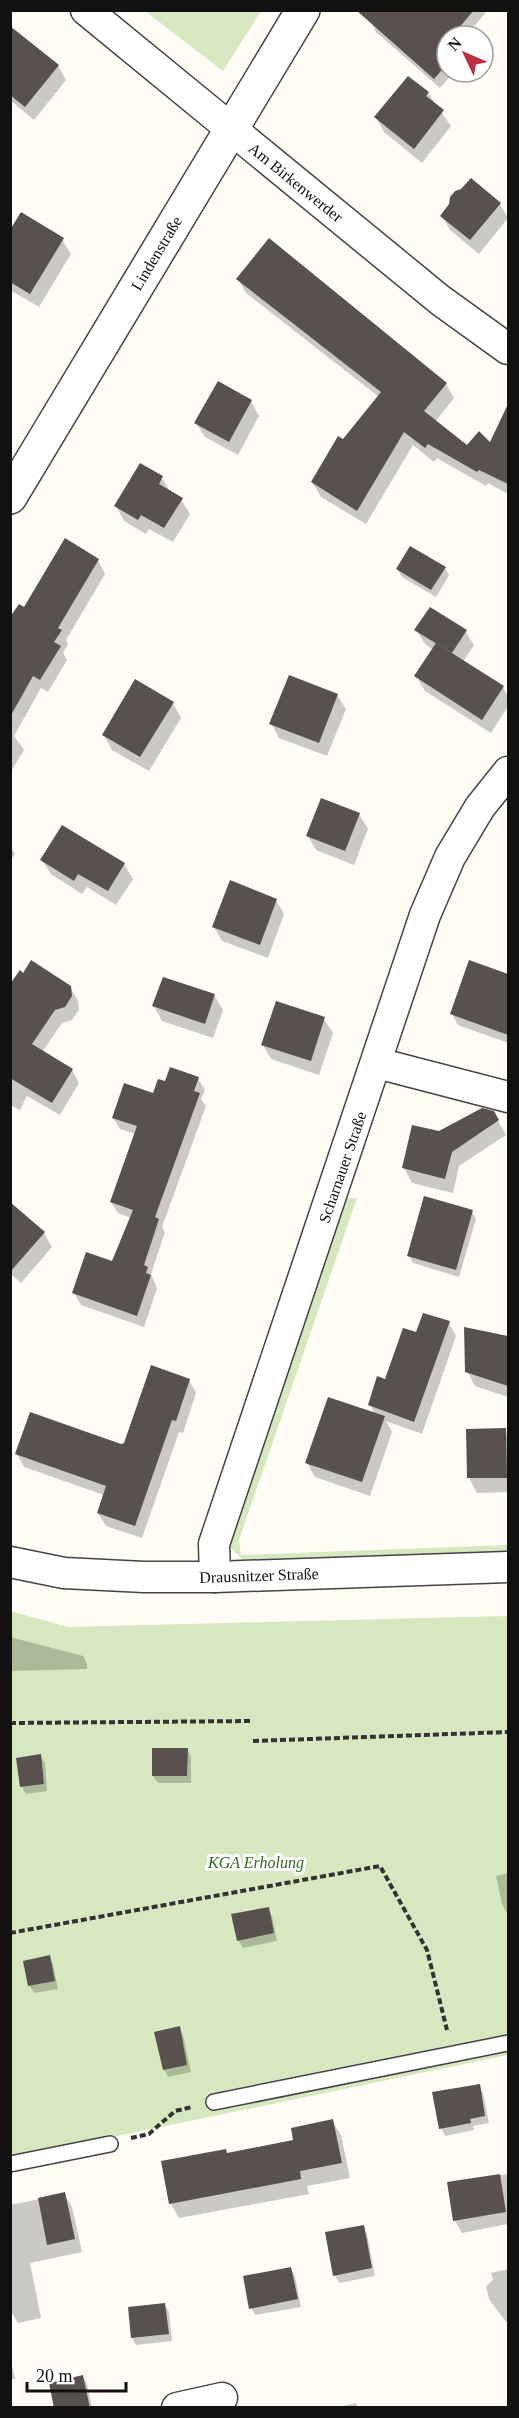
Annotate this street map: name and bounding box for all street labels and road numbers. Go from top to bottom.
street label: Am Birkenwerder [245,139,347,226]
street label: Lindenstraße [128,213,185,293]
street label: Scharnauer Straße [315,1109,370,1225]
street label: Drausnitzer Straße [199,1565,319,1586]

